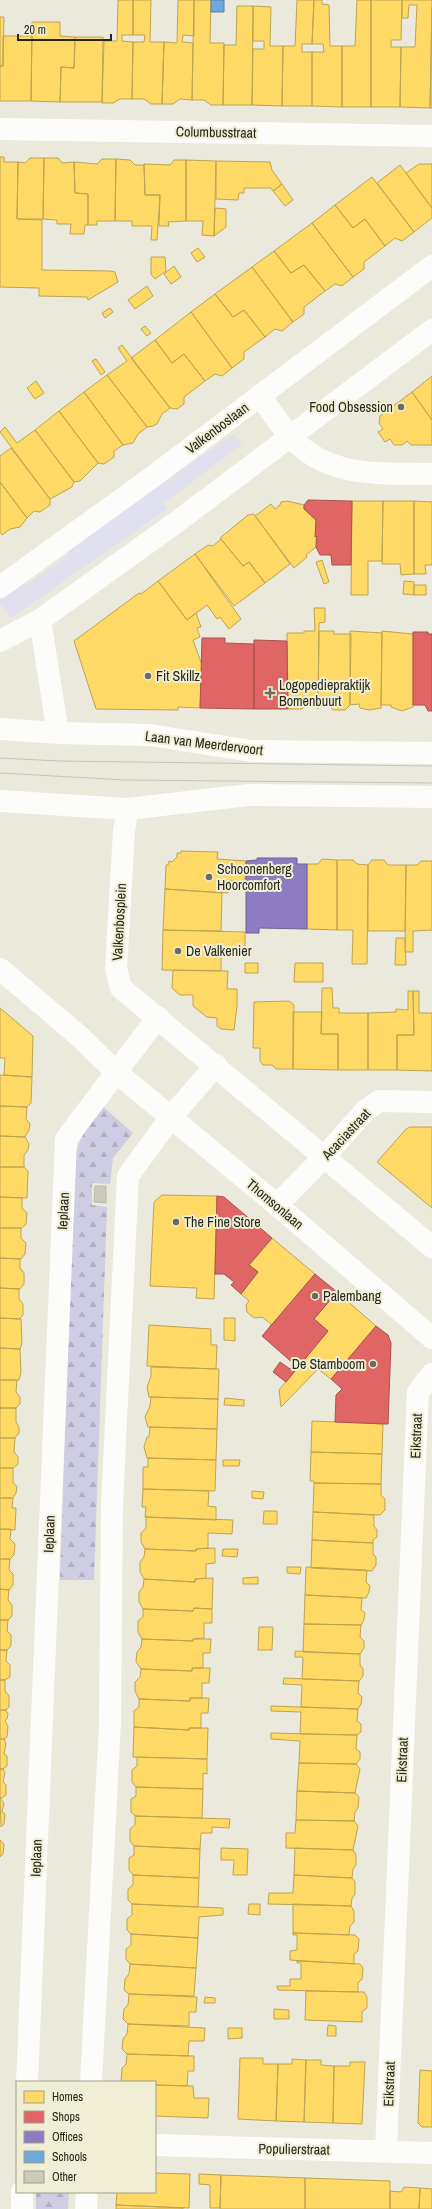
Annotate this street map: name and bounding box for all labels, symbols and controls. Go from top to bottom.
scale bar [18,16,111,42]
text: 20 m [24,22,46,38]
street label: Columbusstraat [176,122,256,142]
street label: Valkenboslaan [182,398,252,458]
place label: Food Obsession [309,398,393,416]
marker: Food Obsession [396,402,406,412]
place label: Fit Skillz [156,667,200,685]
marker: Fit Skillz [143,671,153,681]
place label: Logopediepraktijk Bomenbuurt [279,676,371,710]
marker: Logopediepraktijk Bomenbuurt [264,687,276,699]
street label: Laan van Meerdervoort [144,727,264,759]
place label: Schoonenberg Hoorcomfort [217,860,292,894]
marker: Schoonenberg Hoorcomfort [204,872,214,882]
street label: Valkenbosplein [108,883,130,961]
place label: De Valkenier [186,942,252,960]
marker: De Valkenier [173,946,183,956]
street label: Acaciastraat [317,1105,374,1164]
street label: Thomsonlaan [243,1175,307,1233]
street label: Ieplaan [53,1192,73,1230]
place label: The Fine Store [184,1213,261,1231]
marker: The Fine Store [171,1217,181,1227]
place label: Palembang [323,1287,382,1305]
marker: Palembang [310,1291,320,1301]
place label: De Stamboom [292,1355,365,1373]
marker: De Stamboom [368,1359,378,1369]
street label: Eikstraat [406,1413,426,1459]
street label: Ieplaan [39,1515,59,1553]
street label: Eikstraat [392,1737,412,1783]
street label: Ieplaan [26,1839,46,1877]
street label: Eikstraat [379,2061,399,2107]
legend [16,2081,156,2193]
text: Homes [52,2089,83,2105]
text: Shops [52,2109,80,2125]
text: Offices [52,2129,83,2145]
street label: Populierstraat [258,2139,330,2159]
text: Schools [52,2149,87,2165]
text: Other [52,2169,77,2185]

